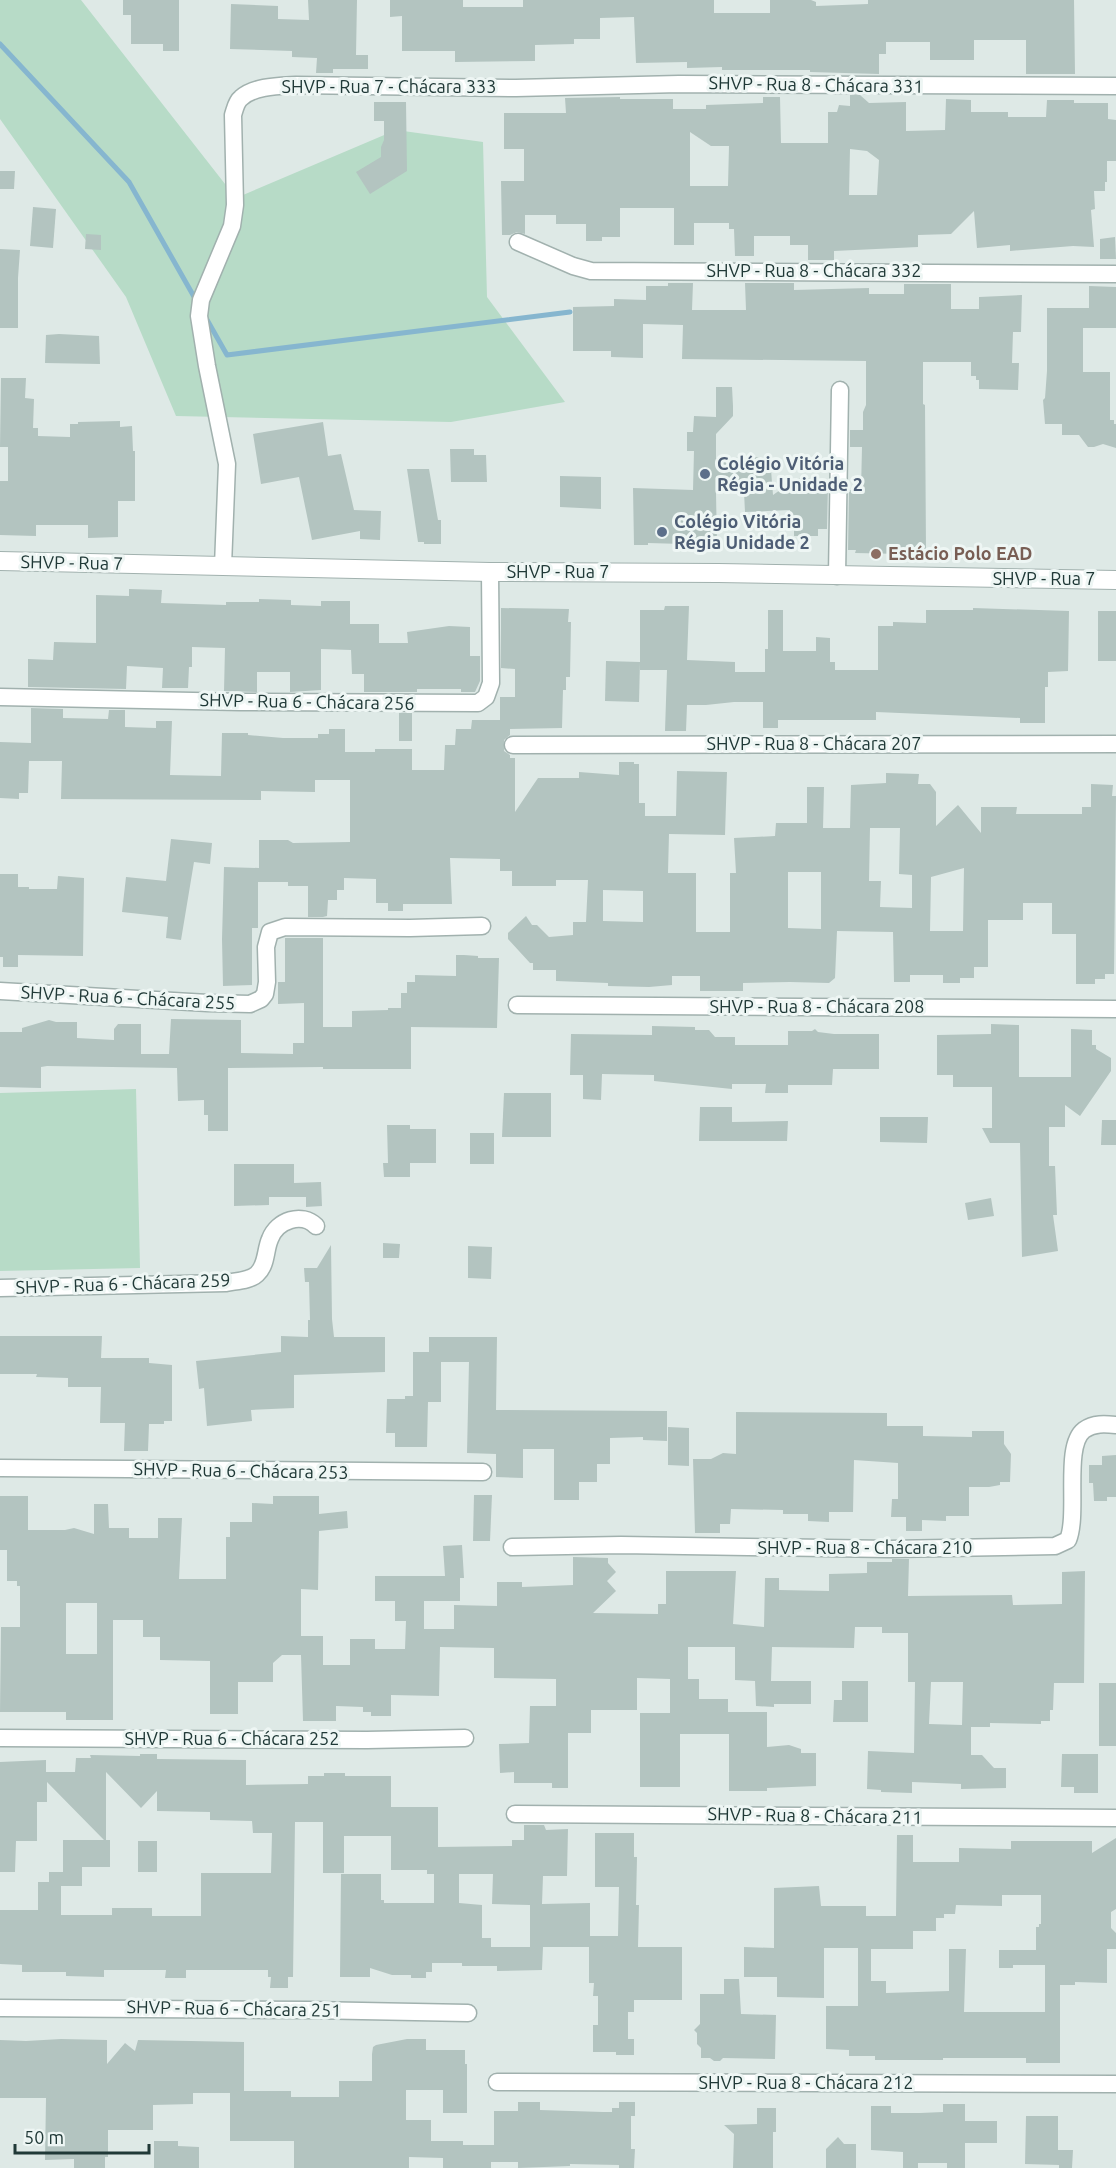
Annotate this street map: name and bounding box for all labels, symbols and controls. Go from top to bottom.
street label: SHVP - Rua 8 - Chácara 331 [708,72,924,96]
street label: SHVP - Rua 7 - Chácara 333 [282,76,496,96]
street label: SHVP - Rua 8 - Chácara 332 [707,260,921,280]
place label: Colégio Vitória Régia - Unidade 2 [717,453,863,494]
marker: Colégio Vitória Régia - Unidade 2 [698,467,712,481]
place label: Colégio Vitória Régia Unidade 2 [674,511,810,552]
marker: Colégio Vitória Régia Unidade 2 [655,525,669,539]
place label: Estácio Polo EAD [888,543,1033,563]
marker: Estácio Polo EAD [869,547,883,561]
street label: SHVP - Rua 7 [21,551,124,573]
street label: SHVP - Rua 7 [507,561,609,581]
street label: SHVP - Rua 7 [993,568,1095,588]
street label: SHVP - Rua 6 - Chácara 256 [199,689,415,713]
street label: SHVP - Rua 8 - Chácara 207 [707,733,921,753]
street label: SHVP - Rua 6 - Chácara 255 [20,981,236,1013]
street label: SHVP - Rua 8 - Chácara 208 [710,996,924,1016]
street label: SHVP - Rua 6 - Chácara 259 [15,1269,231,1297]
street label: SHVP - Rua 6 - Chácara 253 [133,1458,349,1482]
street label: SHVP - Rua 8 - Chácara 210 [758,1537,972,1557]
street label: SHVP - Rua 6 - Chácara 252 [125,1728,339,1748]
street label: SHVP - Rua 8 - Chácara 211 [707,1803,923,1827]
street label: SHVP - Rua 6 - Chácara 251 [126,1996,342,2020]
street label: SHVP - Rua 8 - Chácara 212 [699,2072,913,2092]
scale bar [15,2117,148,2155]
text: 50 m [24,2127,64,2147]

